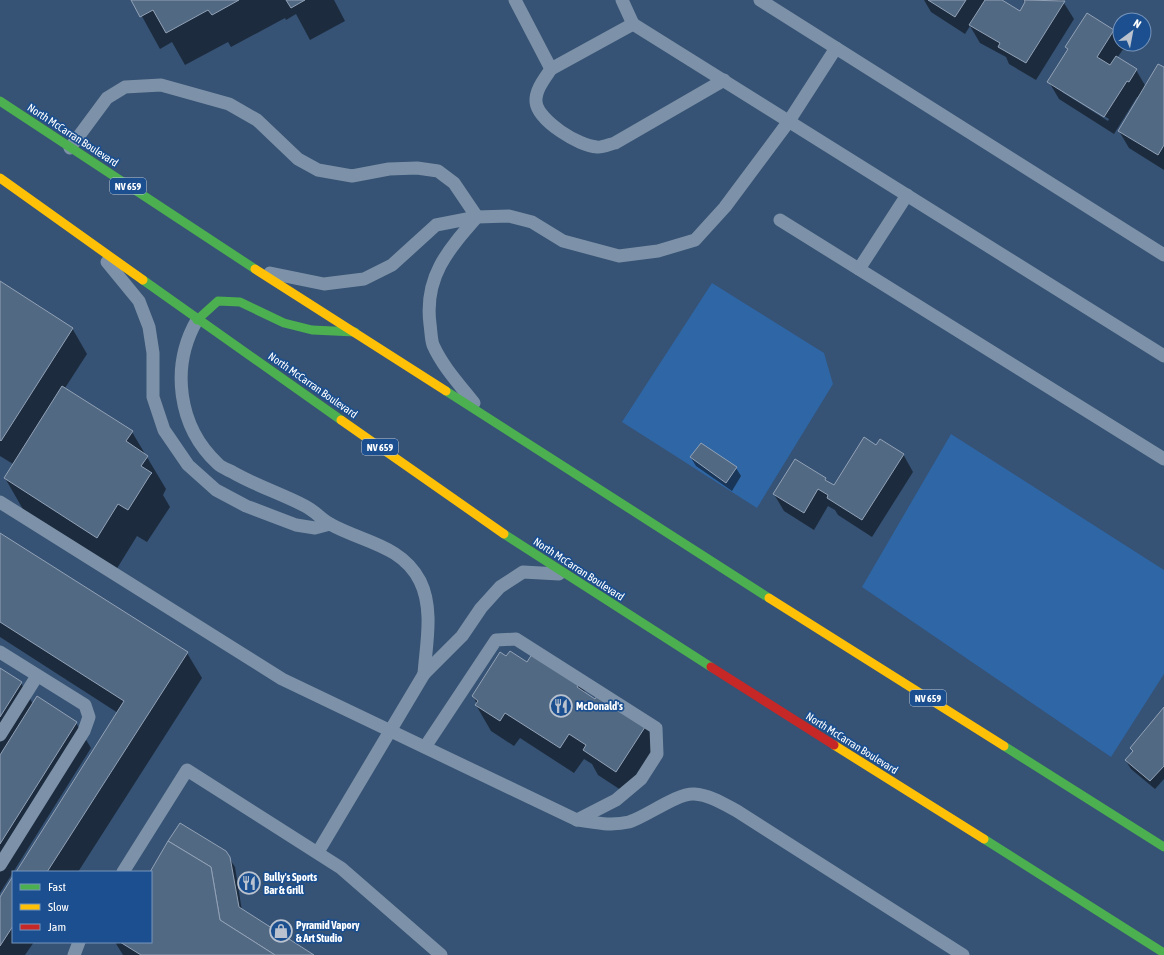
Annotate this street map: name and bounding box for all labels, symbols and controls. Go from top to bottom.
north arrow [1112,12,1152,52]
text: N [1131,17,1143,30]
street label: North McCarran Boulevard [25,101,121,169]
road number: NV 659 [110,178,146,194]
street label: North McCarran Boulevard [266,350,360,420]
road number: NV 659 [362,439,398,455]
street label: North McCarran Boulevard [531,535,627,603]
road number: NV 659 [910,690,946,706]
restaurant icon: McDonald's [548,693,574,719]
place label: McDonald's [576,700,623,712]
street label: North McCarran Boulevard [804,710,900,776]
restaurant icon: Bully's Sports Bar & Grill [236,870,262,896]
legend [12,871,152,943]
place label: Bully's Sports Bar & Grill [264,871,317,896]
text: Fast [48,880,66,894]
text: Slow [48,900,69,914]
shop icon: Pyramid Vapory & Art Studio [268,918,294,944]
place label: Pyramid Vapory & Art Studio [296,919,360,944]
text: Jam [48,920,66,934]

